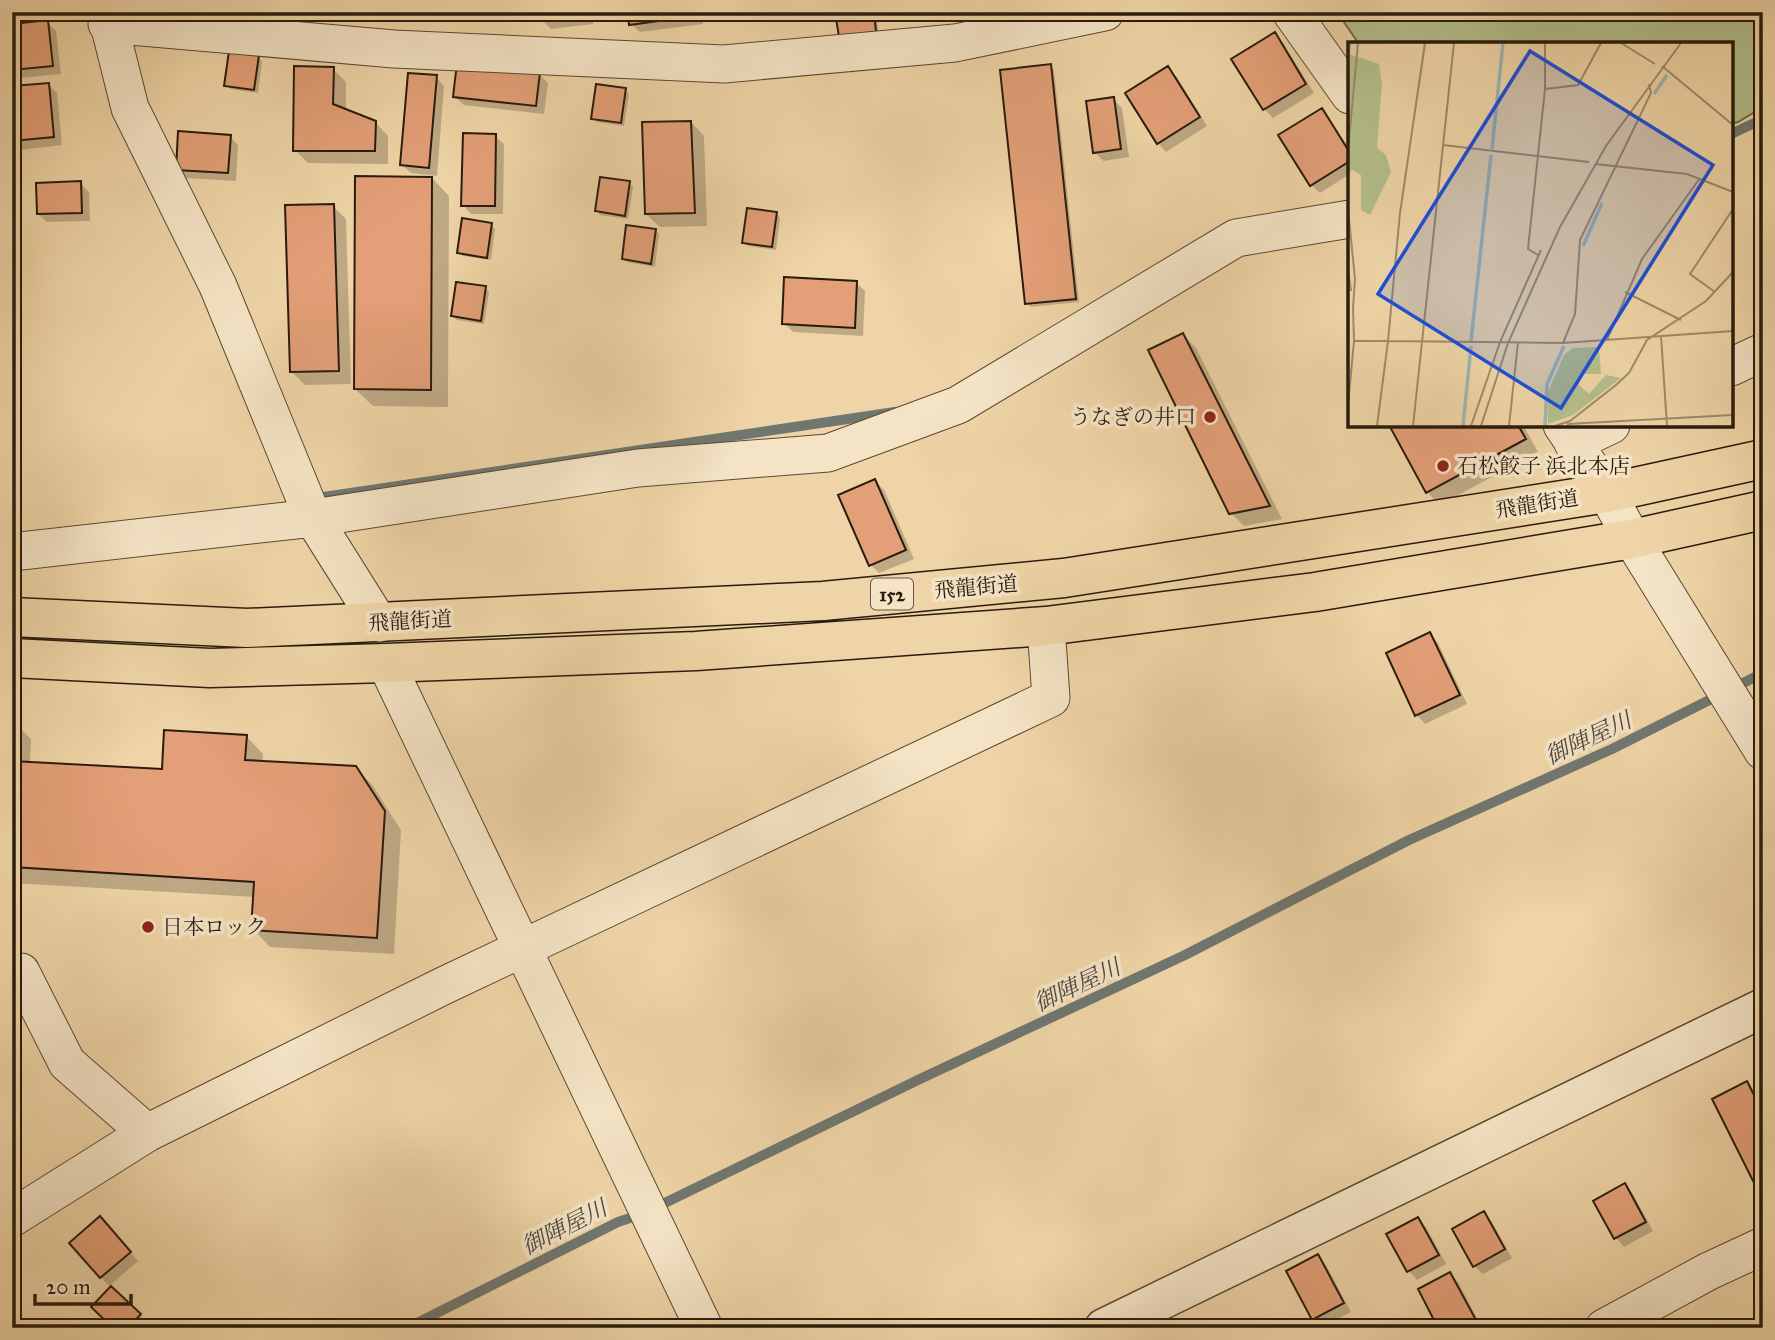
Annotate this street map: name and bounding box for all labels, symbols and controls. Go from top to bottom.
inset map [1348,42,1733,427]
place label: うなぎの井口 [1070,404,1196,430]
marker: うなぎの井口 [1202,409,1218,425]
place label: 石松餃子 浜北本店 [1457,453,1630,479]
marker: 石松餃子 浜北本店 [1435,458,1451,474]
street label: 飛龍街道 [1493,485,1581,523]
street label: 飛龍街道 [933,570,1019,604]
road number: 152 [871,579,913,610]
street label: 飛龍街道 [367,606,453,636]
water label: 御陣屋川 [1540,705,1638,770]
place label: 日本ロック [162,914,267,940]
marker: 日本ロック [140,919,156,935]
water label: 御陣屋川 [1029,952,1127,1017]
water label: 御陣屋川 [517,1192,614,1260]
scale bar [35,1263,131,1307]
text: 20 m [46,1274,91,1300]

